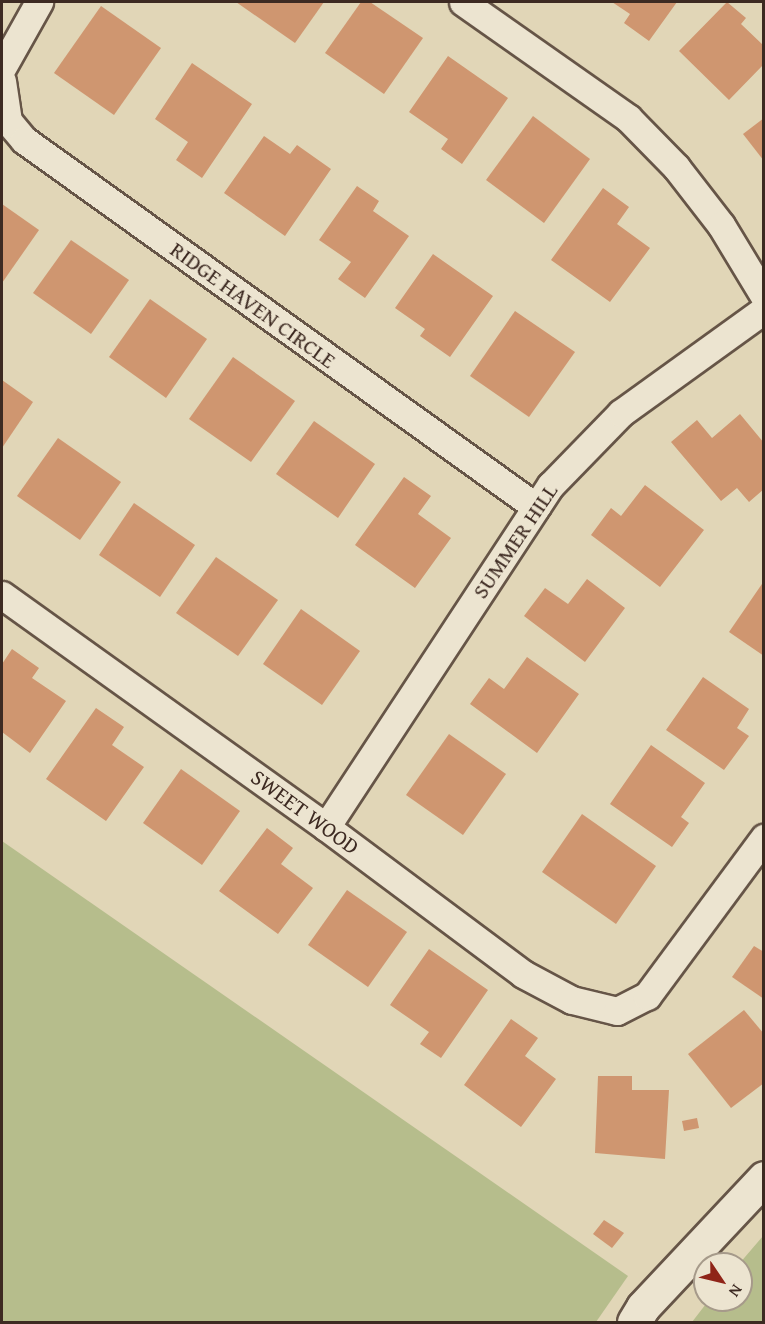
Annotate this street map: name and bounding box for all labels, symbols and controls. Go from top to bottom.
street label: RIDGE HAVEN CIRCLE [165,236,341,374]
street label: SUMMER HILL [467,479,563,603]
street label: SWEET WOOD [246,764,364,860]
north arrow [693,1252,753,1312]
text: N [723,1280,749,1302]

